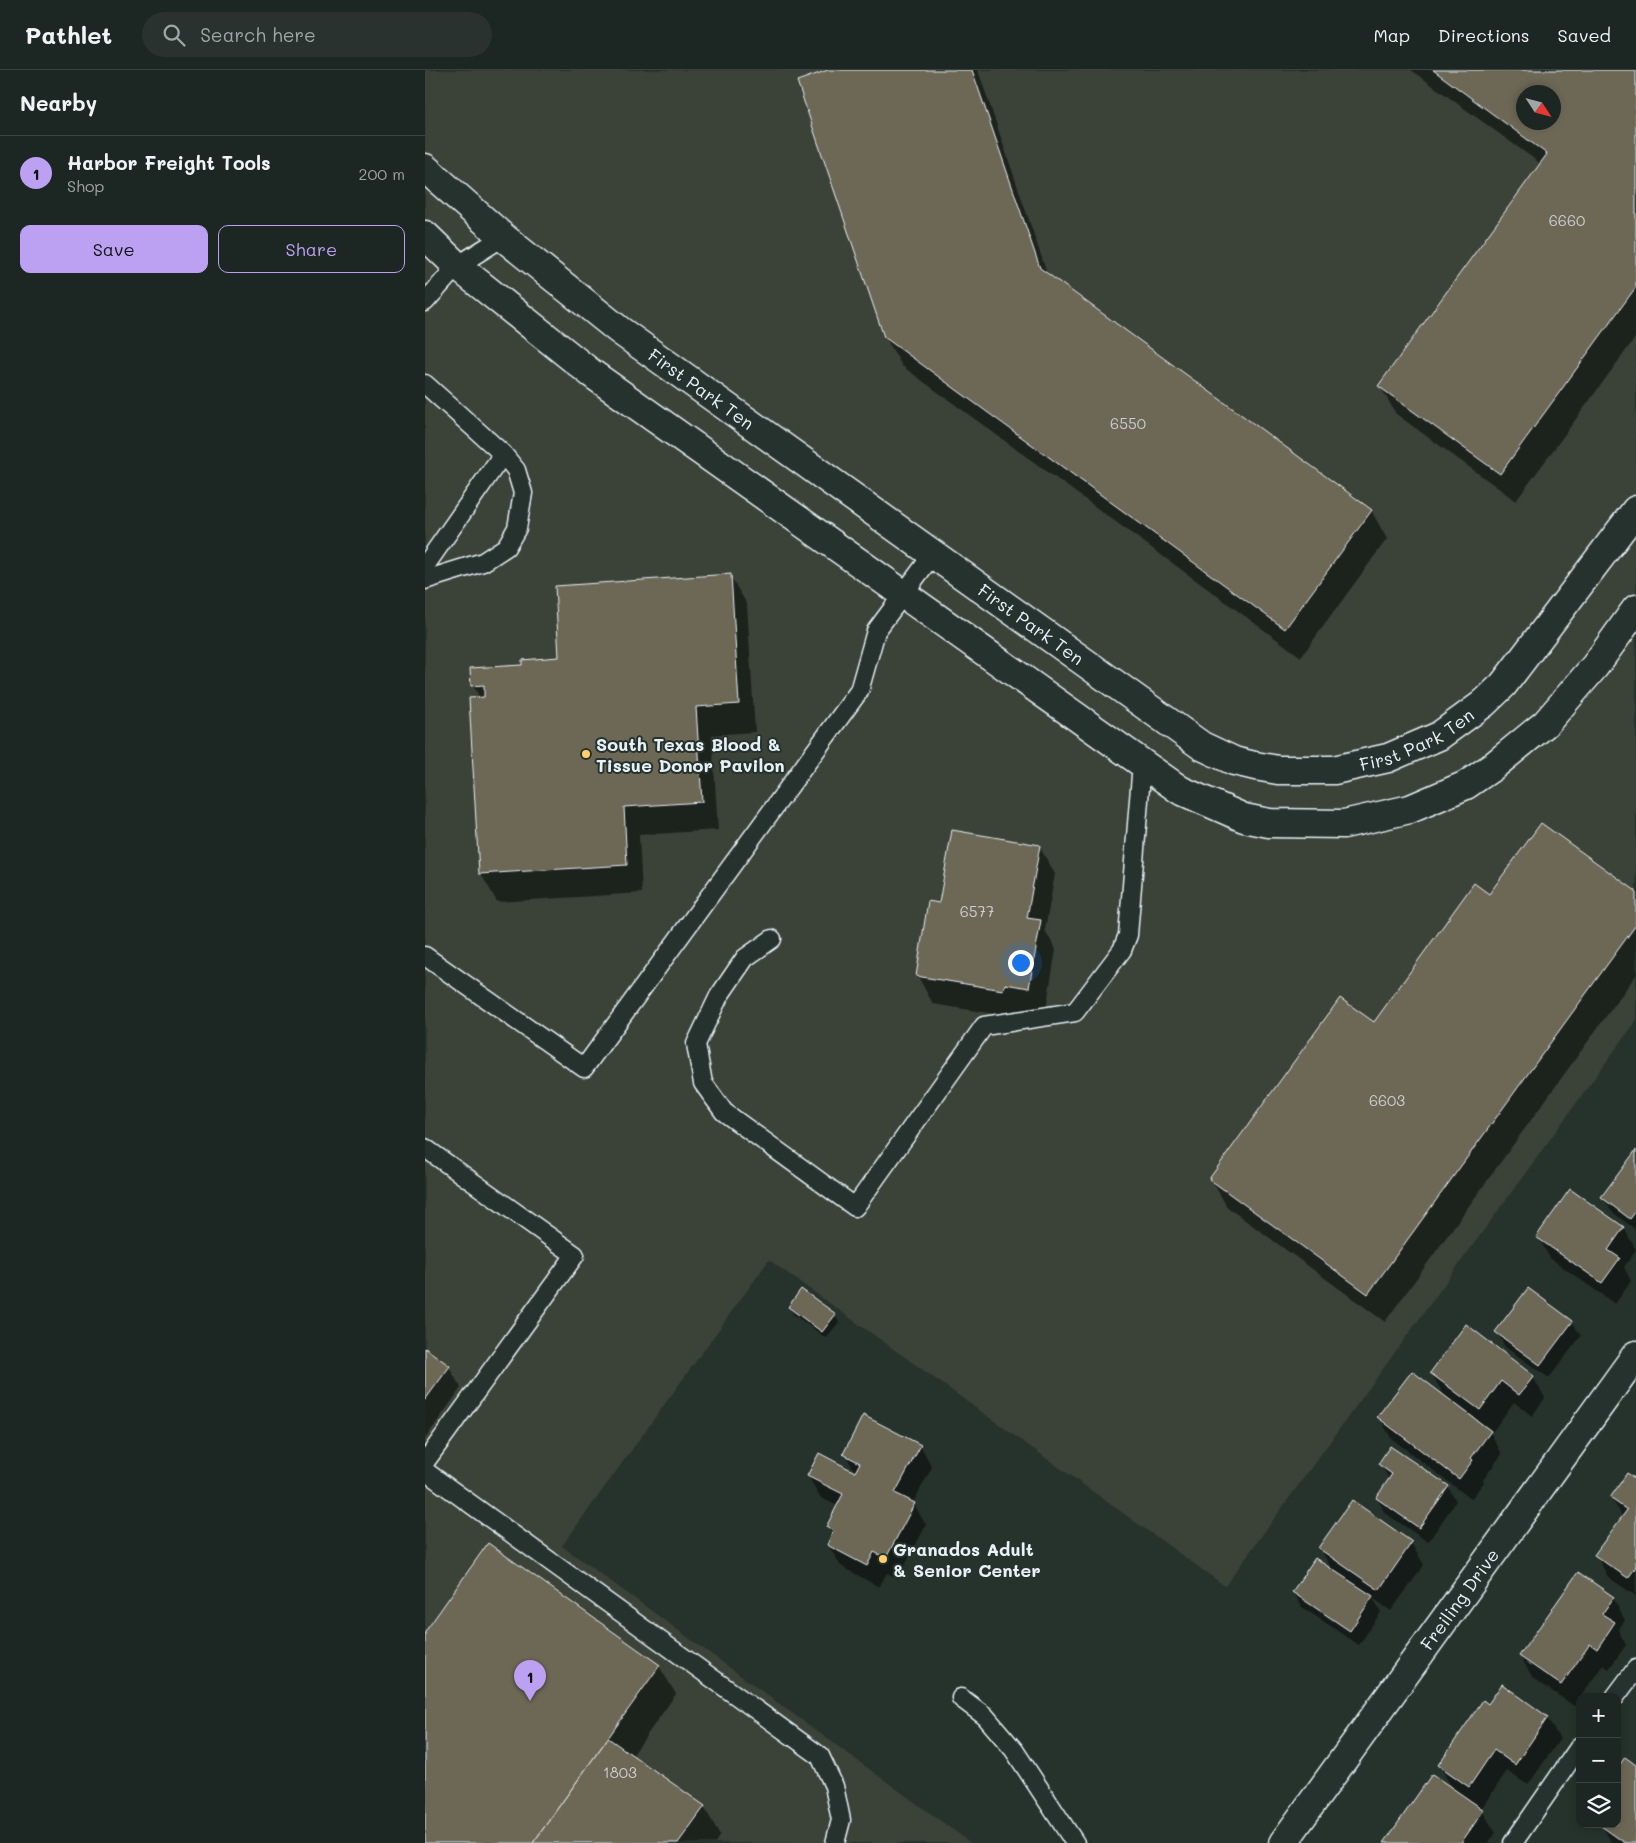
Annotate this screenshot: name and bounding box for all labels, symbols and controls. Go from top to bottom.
search box [142,12,492,57]
text: Pathlet [25,19,112,50]
icon: search [160,21,188,49]
text: Search here [200,22,316,47]
text: Map [1373,23,1410,47]
text: Directions [1438,23,1530,47]
text: Saved [1558,23,1611,47]
north arrow [1516,85,1561,130]
text: Nearby [20,89,97,116]
text: Harbor Freight Tools [67,150,271,175]
text: 1 [32,163,40,184]
text: 200 m [358,163,405,184]
text: Shop [67,175,104,196]
house number: 6660 [1549,210,1585,230]
button: Save [20,225,208,273]
button: Share [218,225,405,273]
street label: First Park Ten [644,343,759,435]
house number: 6550 [1110,413,1146,433]
street label: First Park Ten [973,578,1089,670]
street label: First Park Ten [1357,703,1479,776]
place label: South Texas Blood & Tissue Donor Pavilon [596,732,785,777]
marker: South Texas Blood & Tissue Donor Pavilon [580,748,592,760]
house number: 6577 [960,901,994,921]
your location [1008,950,1034,976]
house number: 6603 [1369,1090,1405,1110]
place label: Granados Adult & Senior Center [893,1537,1041,1582]
street label: Freiling Drive [1415,1544,1504,1655]
marker: Granados Adult & Senior Center [877,1553,889,1565]
pin: 1 [514,1660,546,1701]
map controls [1576,1693,1621,1828]
button: + [1576,1693,1621,1738]
button: − [1576,1738,1621,1783]
house number: 1803 [603,1762,637,1782]
button: layers [1576,1783,1621,1828]

